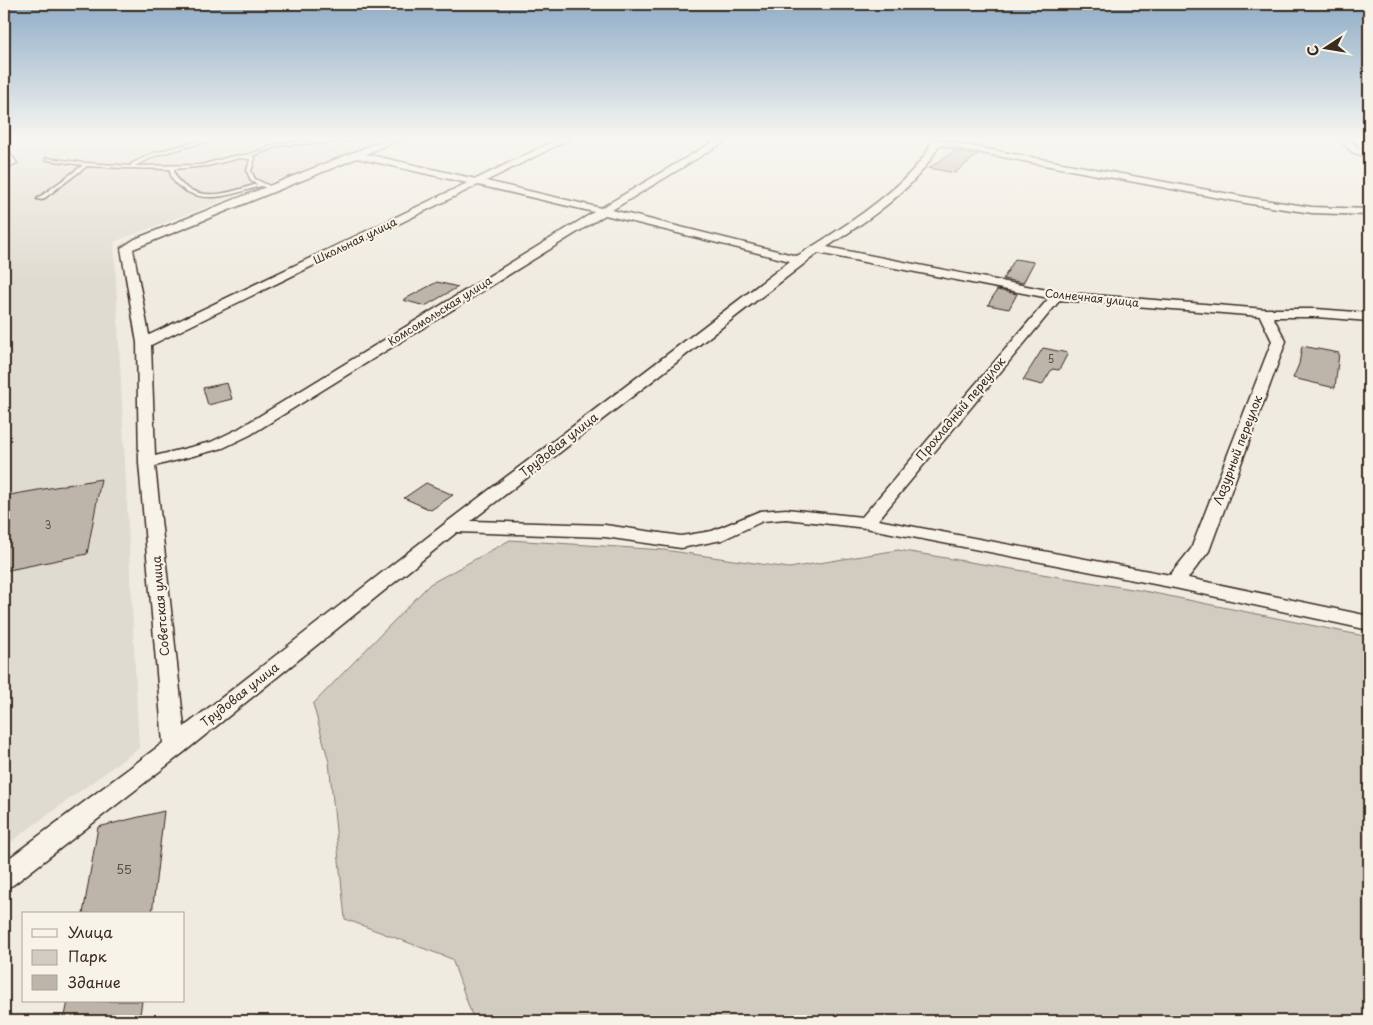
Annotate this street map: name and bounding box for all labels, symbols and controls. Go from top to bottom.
north arrow [1300,22,1350,72]
text: С [1301,43,1324,58]
street label: Школьная улица [310,213,400,268]
street label: Комсомольская улица [384,272,495,350]
street label: Солнечная улица [1044,284,1140,311]
house number: 5 [1048,351,1054,366]
street label: Прохладный переулок [911,352,1010,464]
street label: Лазурный переулок [1208,391,1267,507]
street label: Трудовая улица [515,407,602,481]
house number: 3 [45,517,51,532]
street label: Советская улица [147,555,173,657]
street label: Трудовая улица [196,657,283,731]
house number: 55 [116,860,132,878]
legend [22,912,185,1002]
text: Улица [68,920,113,943]
text: Парк [68,944,107,967]
text: Здание [68,970,121,993]

